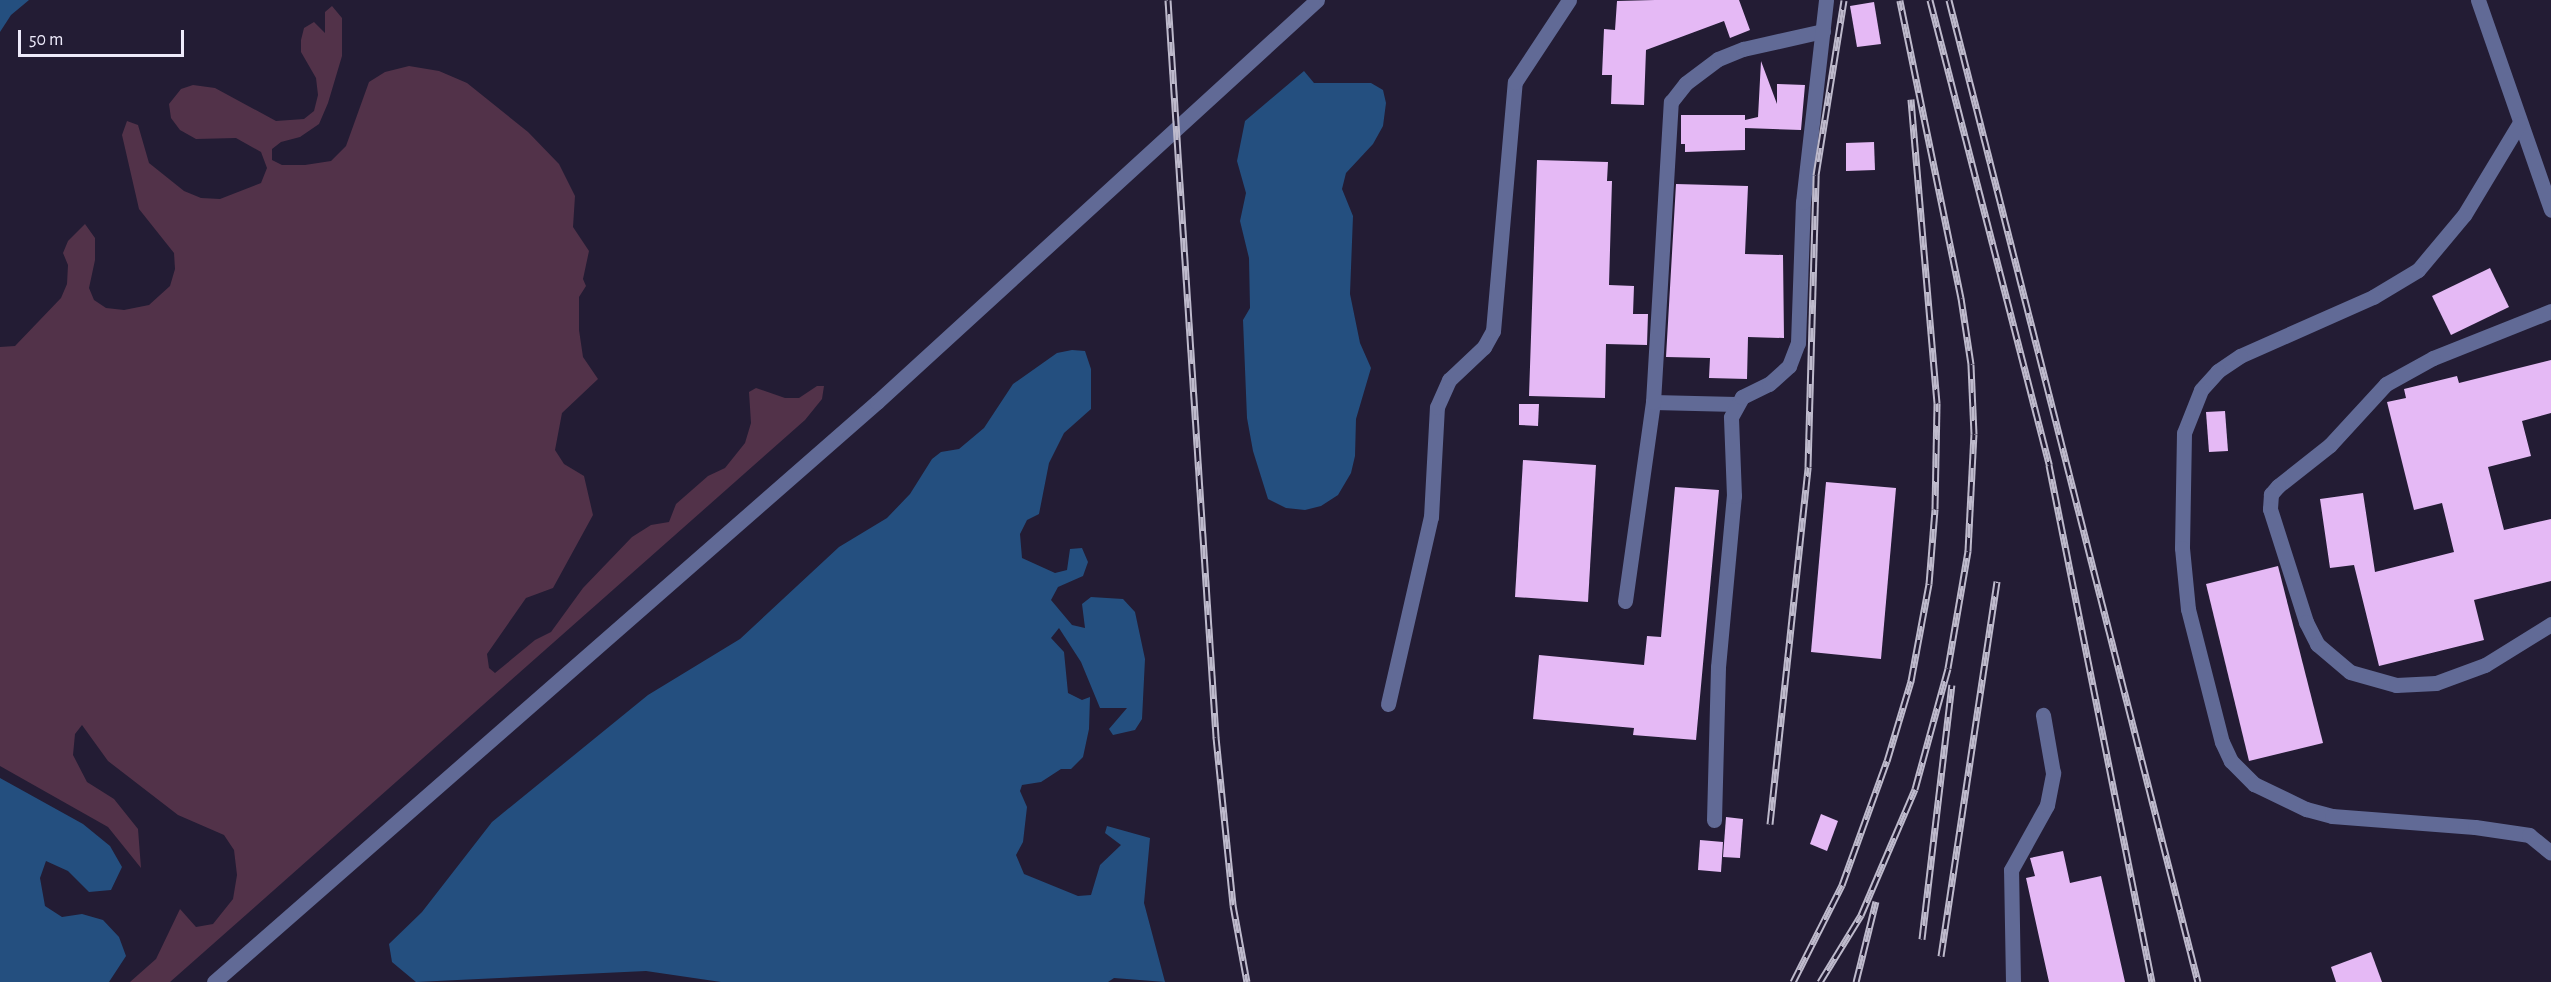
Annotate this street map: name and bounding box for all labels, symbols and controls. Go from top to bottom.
scale bar [21,18,188,56]
text: 50 m [29,31,63,49]

